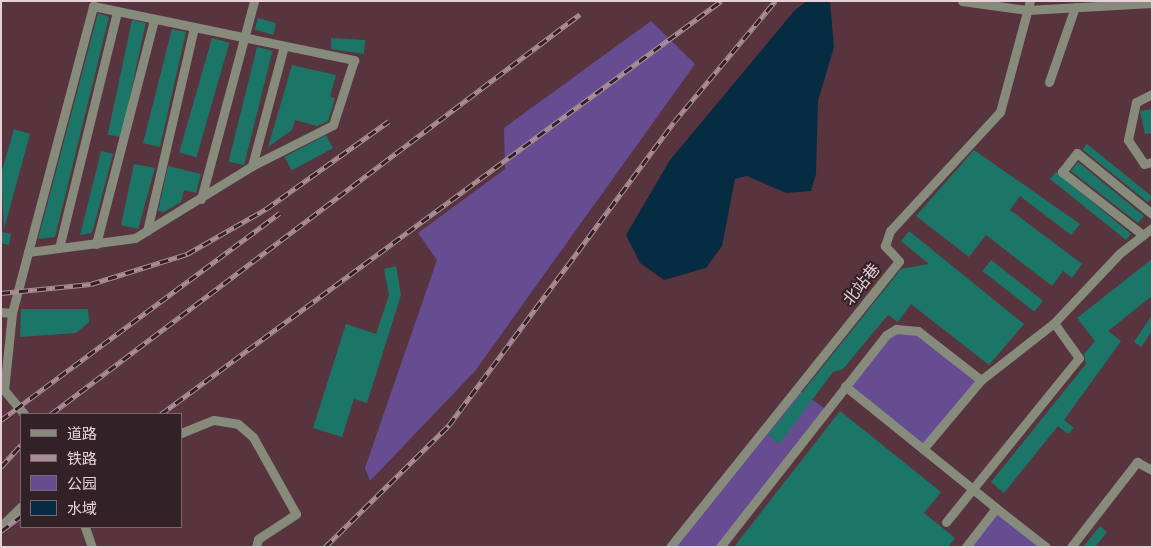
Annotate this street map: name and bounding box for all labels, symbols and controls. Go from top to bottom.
street label: 北站巷 [838,259,884,309]
legend [20,413,182,528]
text: 道路 [67,423,97,444]
text: 铁路 [67,448,97,469]
text: 公园 [67,473,97,494]
text: 水域 [67,498,97,519]

